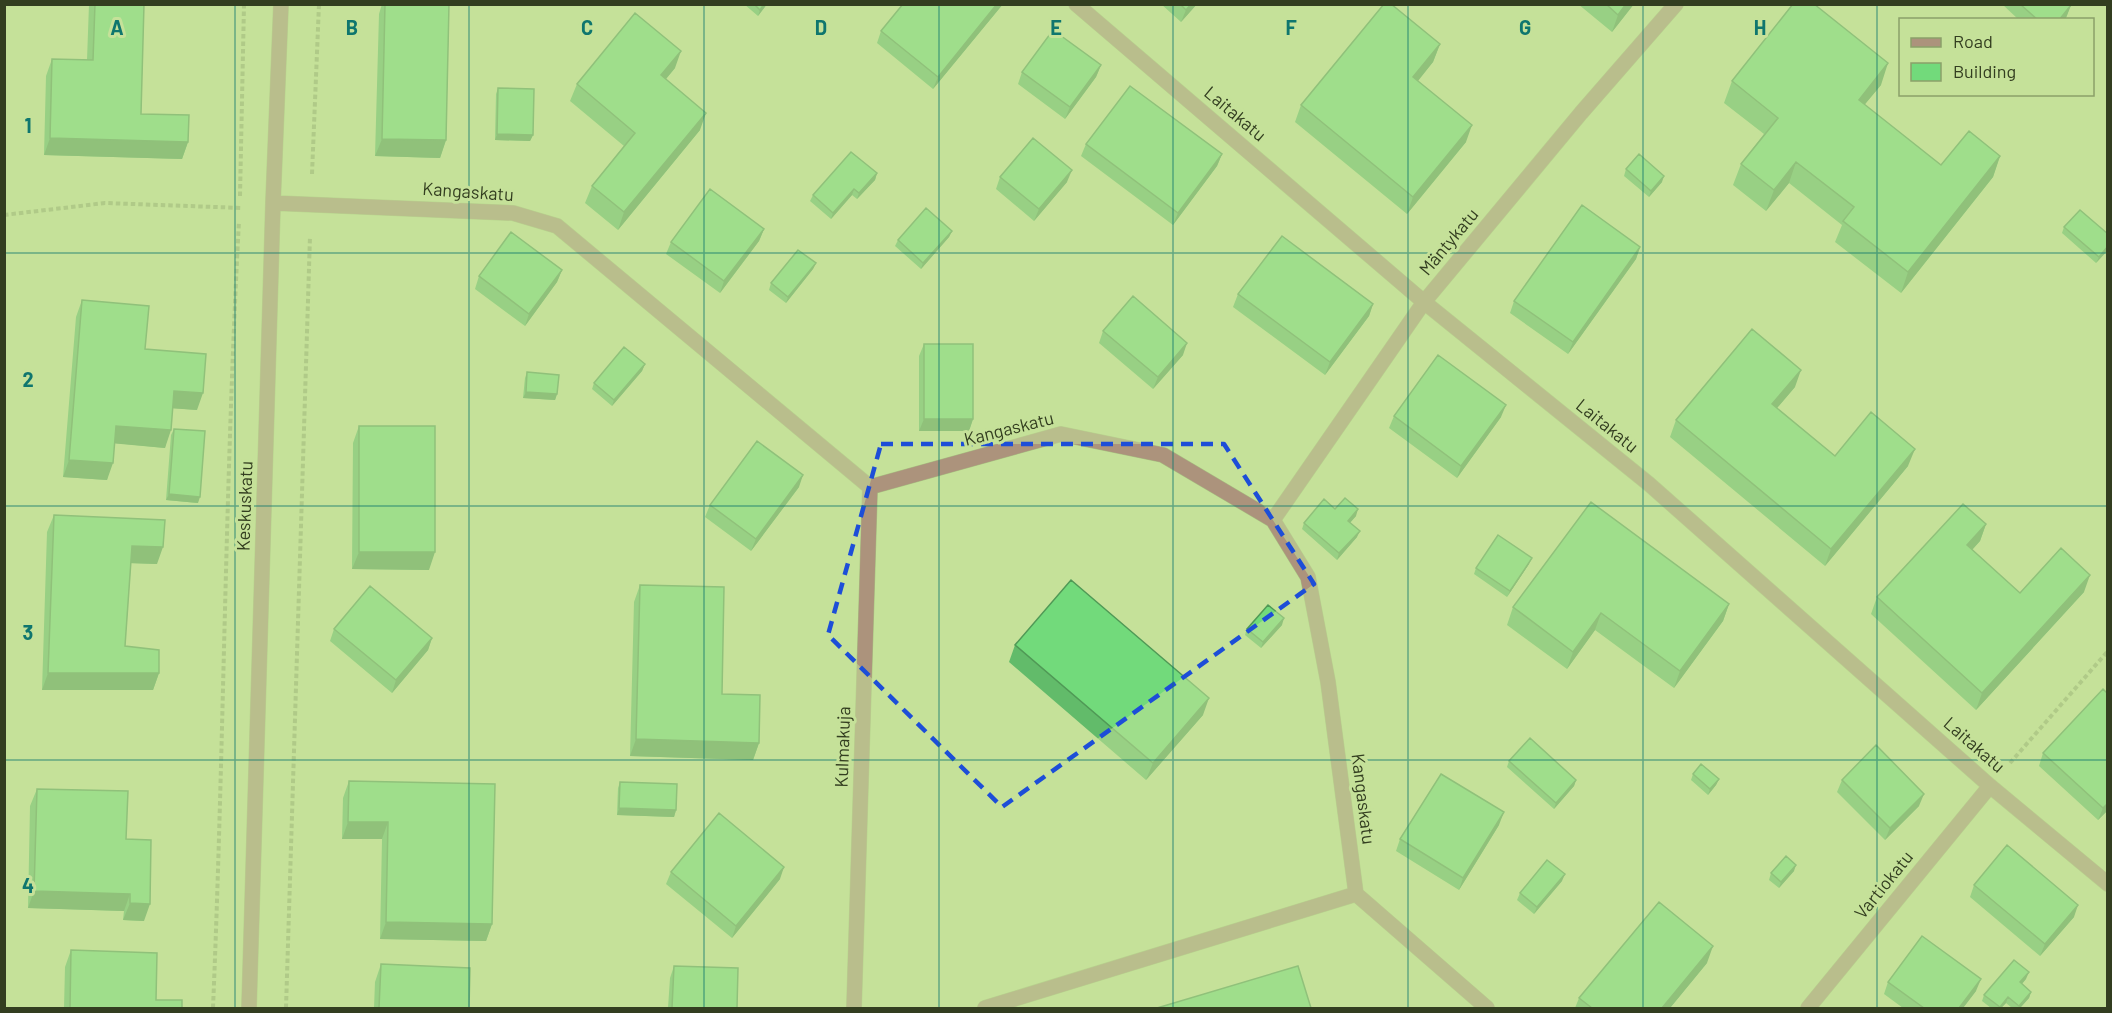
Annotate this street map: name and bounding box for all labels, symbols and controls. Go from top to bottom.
text: A [110,15,124,39]
text: B [346,15,358,39]
text: C [581,15,593,39]
text: D [815,15,827,39]
text: E [1050,15,1062,39]
text: F [1285,15,1297,39]
text: G [1519,15,1531,39]
text: H [1754,15,1766,39]
legend [1899,18,2094,96]
text: Road [1953,30,1993,52]
text: Building [1953,60,2016,82]
street label: Laitakatu [1200,81,1271,145]
text: 1 [24,113,32,137]
street label: Kangaskatu [422,177,515,205]
street label: Mäntykatu [1414,203,1483,279]
text: 2 [22,367,34,391]
street label: Laitakatu [1572,393,1643,457]
street label: Kangaskatu [962,406,1056,450]
street label: Keskuskatu [231,460,257,551]
text: 3 [23,620,33,644]
street label: Kulmakuja [830,706,854,788]
street label: Laitakatu [1940,712,2010,777]
street label: Kangaskatu [1347,752,1380,846]
street label: Vartiokatu [1849,846,1917,923]
text: 4 [22,873,34,897]

